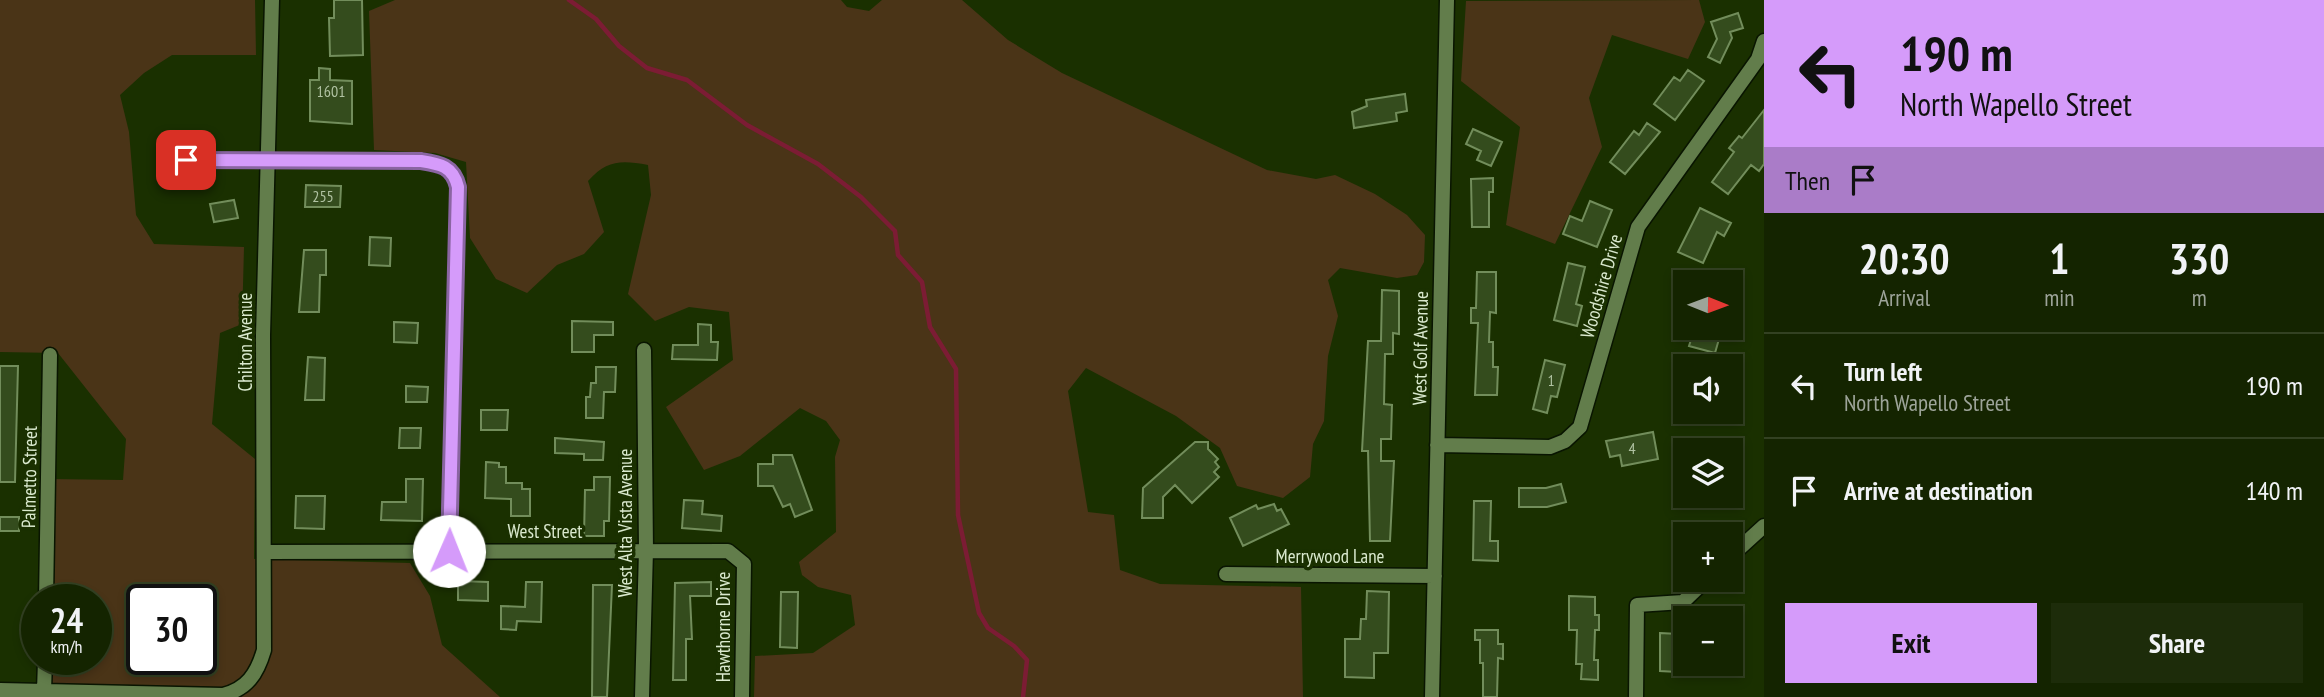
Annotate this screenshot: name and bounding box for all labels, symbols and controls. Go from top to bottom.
text: 190 m [1900,21,2013,85]
icon: left [1785,28,1876,119]
house number: 1601 [317,81,345,101]
text: North Wapello Street [1900,83,2132,125]
pin [156,130,216,190]
icon: arrive [167,141,205,179]
icon: arrive [1844,161,1882,199]
text: Then [1785,164,1830,197]
house number: 255 [312,186,334,206]
street label: Woodshire Drive [1575,231,1627,341]
text: 20:30 [1859,231,1950,286]
text: 1 [2049,231,2069,286]
text: 330 [2169,231,2229,286]
north arrow [1673,270,1743,340]
map controls [1673,270,1743,676]
text: Arrival [1878,283,1930,312]
text: min [2044,283,2074,312]
text: m [2192,283,2207,312]
street label: West Golf Avenue [1407,291,1433,405]
street label: Chilton Avenue [233,292,257,391]
button: sound [1673,354,1743,424]
text: Turn left [1844,355,1922,388]
icon: left [1785,367,1823,405]
text: 190 m [2245,369,2303,402]
house number: 1 [1547,370,1555,390]
text: North Wapello Street [1844,388,2011,417]
street label: Palmetto Street [16,425,42,528]
house number: 4 [1628,438,1636,458]
button: layers [1673,438,1743,508]
street label: West Alta Vista Avenue [613,449,637,597]
icon: arrive [1785,472,1823,510]
text: Arrive at destination [1844,474,2033,507]
text: 140 m [2245,474,2303,507]
position arrow [412,514,486,588]
street label: West Street [508,519,583,543]
button: + [1673,522,1743,592]
street label: Merrywood Lane [1276,544,1385,568]
street label: Hawthorne Drive [711,571,735,682]
speed limit sign: 30 [126,584,217,675]
text: 24 [50,597,83,643]
button: Exit [1785,603,2037,683]
button: Share [2051,603,2303,683]
button: − [1673,606,1743,676]
text: km/h [51,635,82,658]

